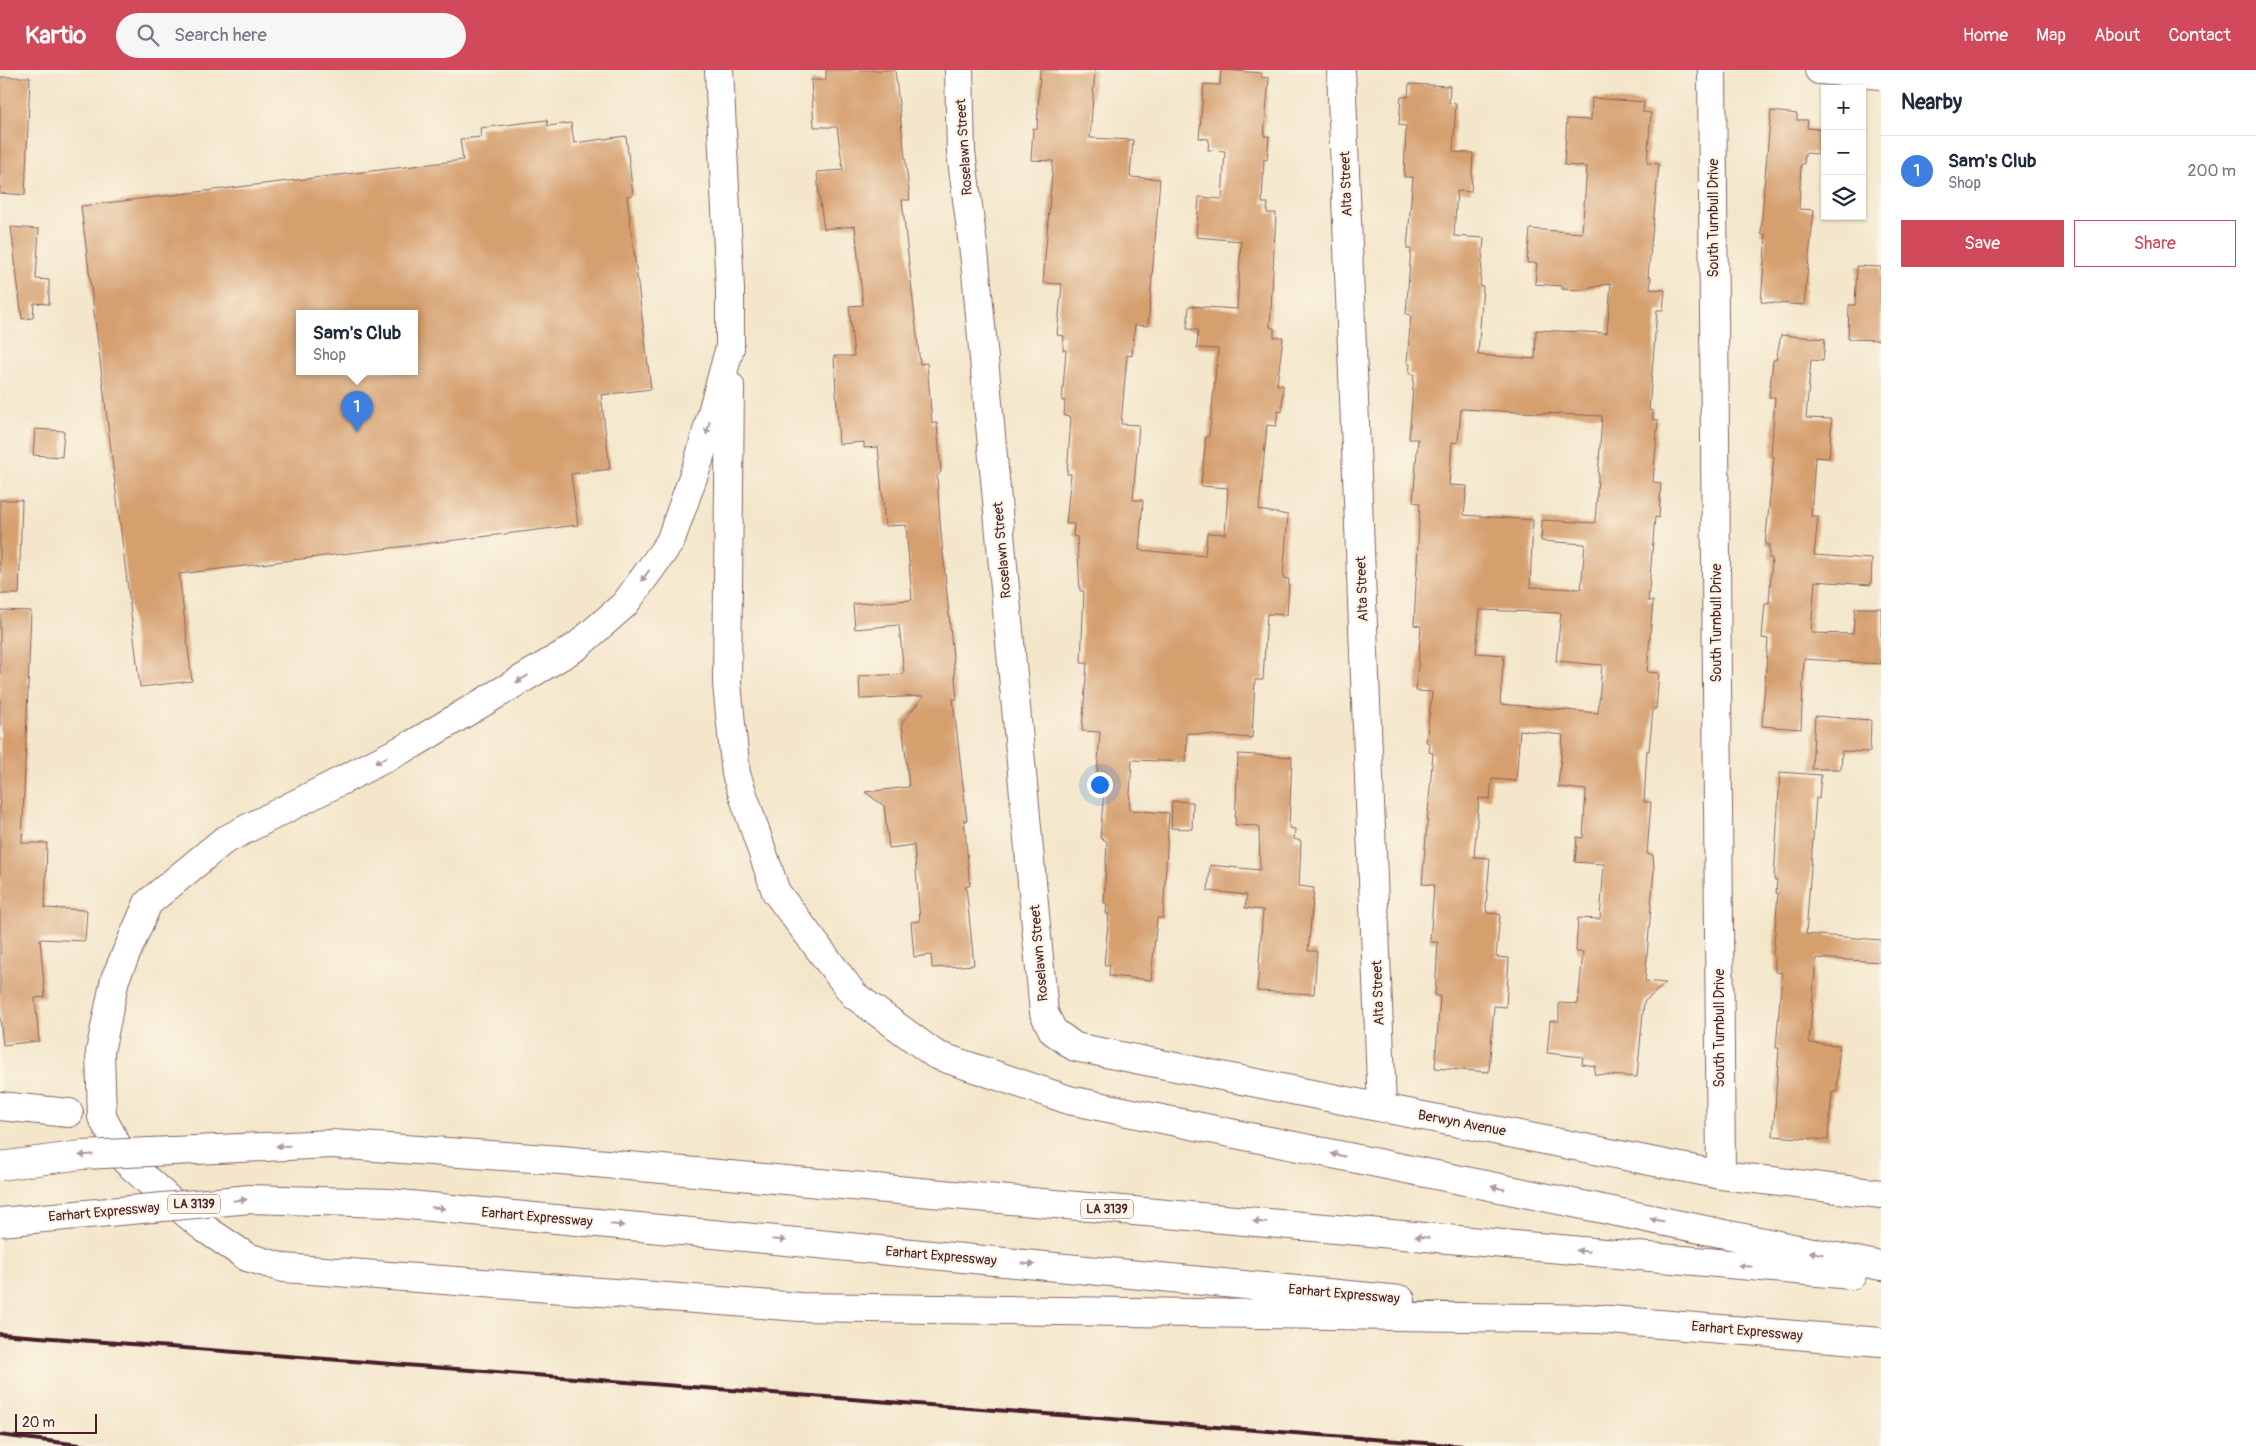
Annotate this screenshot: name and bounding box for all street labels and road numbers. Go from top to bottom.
street label: Roselawn Street [952,98,976,196]
street label: Alta Street [1336,151,1356,217]
street label: South Turnbull Drive [1705,159,1722,277]
street label: Roselawn Street [989,501,1015,599]
street label: Alta Street [1352,556,1372,622]
street label: South Turnbull Drive [1708,564,1725,682]
street label: Roselawn Street [1026,904,1052,1002]
street label: Alta Street [1368,960,1388,1026]
street label: South Turnbull Drive [1711,969,1728,1087]
street label: Berwyn Avenue [1417,1106,1508,1140]
road number: LA 3139 [168,1194,220,1214]
street label: Earhart Expressway [48,1199,160,1225]
road number: LA 3139 [1081,1200,1133,1218]
street label: Earhart Expressway [481,1204,593,1230]
street label: Earhart Expressway [885,1243,997,1269]
street label: Earhart Expressway [1288,1281,1400,1307]
street label: Earhart Expressway [1691,1318,1803,1344]

